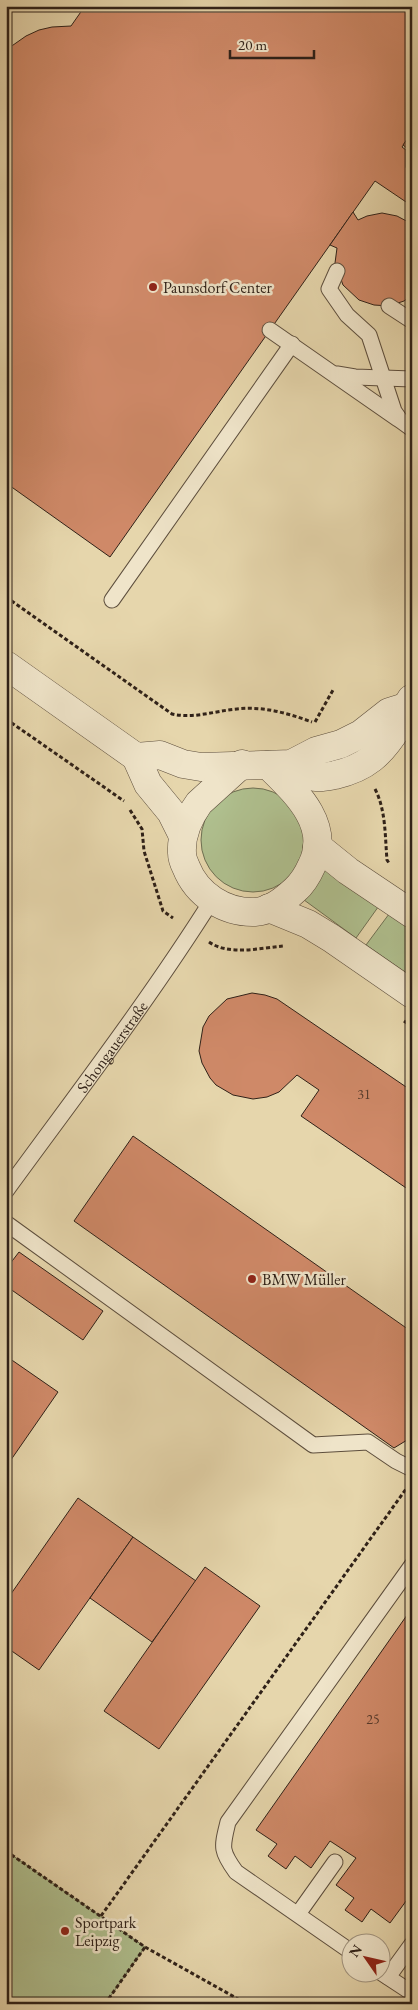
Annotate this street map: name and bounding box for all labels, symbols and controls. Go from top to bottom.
scale bar [230,28,314,60]
text: 20 m [238,35,267,54]
place label: Paunsdorf Center [163,277,272,298]
marker: Paunsdorf Center [147,281,159,293]
street label: Schongauerstraße [71,997,152,1097]
house number: 31 [357,1085,371,1103]
place label: BMW Müller [262,1269,346,1290]
marker: BMW Müller [246,1273,258,1285]
house number: 25 [366,1710,380,1728]
place label: Sportpark Leipzig [75,1912,137,1951]
marker: Sportpark Leipzig [59,1925,71,1937]
north arrow [340,1932,390,1982]
text: N [345,1940,366,1960]

